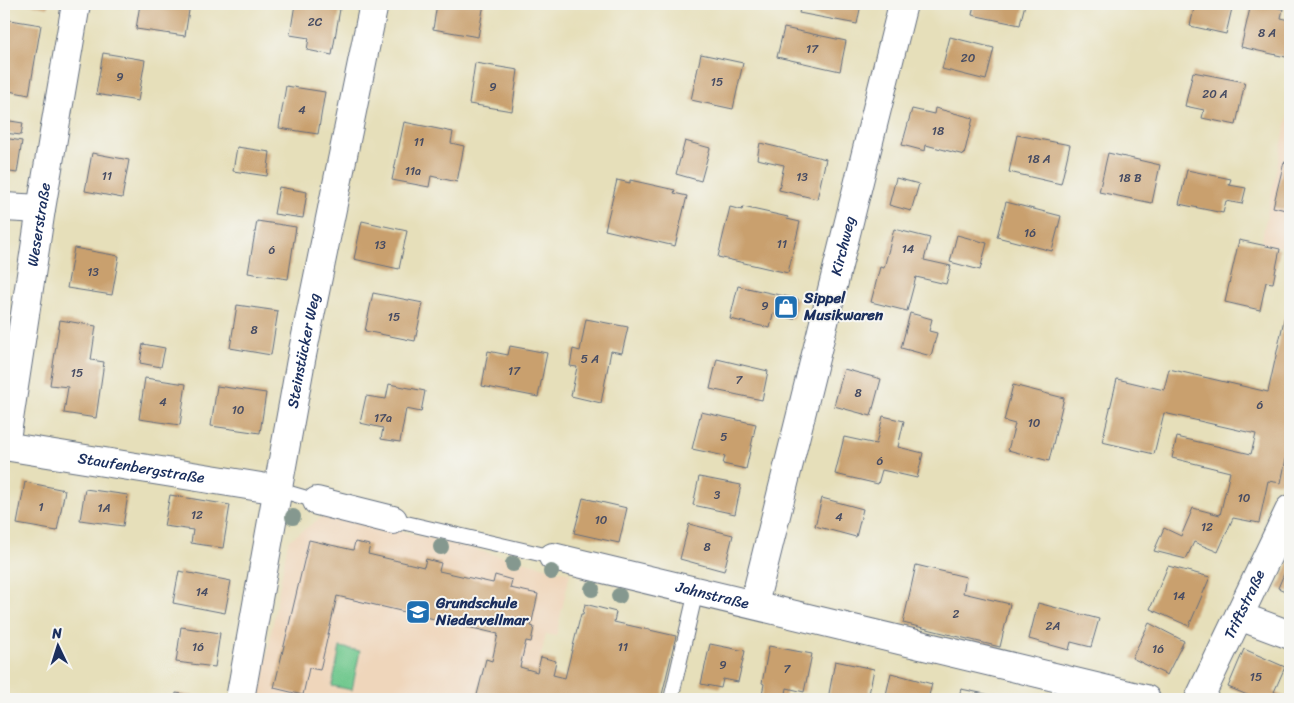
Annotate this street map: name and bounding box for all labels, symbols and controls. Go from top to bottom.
house number: 2C [308,11,323,33]
house number: 8 A [1258,22,1276,44]
house number: 17 [806,38,819,60]
house number: 20 [961,47,976,69]
house number: 9 [116,66,124,88]
house number: 15 [711,71,723,93]
house number: 9 [489,76,497,98]
house number: 20 A [1202,83,1228,105]
house number: 4 [298,99,306,121]
house number: 18 [932,120,944,142]
house number: 11 [414,131,424,153]
house number: 18 A [1027,148,1051,170]
house number: 11a [405,160,421,182]
house number: 11 [102,165,112,187]
house number: 13 [796,166,808,188]
house number: 18 B [1118,167,1142,189]
street label: Weserstraße [19,180,58,268]
street label: Kirchweg [823,213,863,278]
house number: 16 [1024,222,1036,244]
house number: 11 [777,233,787,255]
house number: 13 [374,234,386,256]
house number: 14 [902,238,915,260]
house number: 6 [269,239,276,261]
house number: 13 [87,261,99,283]
place label: Sippel Musikwaren [803,285,884,328]
street label: Steinstücker Weg [280,290,327,410]
shop icon: Sippel Musikwaren [773,294,799,320]
house number: 9 [761,295,769,317]
house number: 15 [388,306,400,328]
house number: 8 [250,319,258,341]
house number: 5 A [581,348,599,370]
house number: 17 [508,360,521,382]
house number: 15 [71,362,83,384]
house number: 7 [736,369,744,391]
house number: 8 [854,382,862,404]
house number: 4 [159,391,167,413]
house number: 6 [1257,394,1264,416]
house number: 10 [232,399,245,421]
house number: 17a [374,407,392,429]
house number: 10 [1028,412,1041,434]
house number: 5 [720,426,728,448]
street label: Staufenbergstraße [76,445,206,491]
house number: 6 [877,450,884,472]
house number: 3 [714,484,721,506]
house number: 10 [1238,487,1251,509]
house number: 1 [38,496,44,518]
house number: 1A [97,497,111,519]
house number: 12 [191,504,203,526]
house number: 4 [835,506,843,528]
house number: 10 [595,509,608,531]
house number: 12 [1201,516,1213,538]
house number: 8 [703,536,711,558]
street label: Triftstraße [1217,565,1272,643]
street label: Jahnstraße [672,574,752,617]
house number: 14 [196,581,209,603]
house number: 14 [1173,585,1186,607]
place label: Grundschule Niedervellmar [435,590,530,633]
school or university icon: Grundschule Niedervellmar [405,599,431,625]
house number: 2 [953,603,960,625]
house number: 2A [1046,615,1061,637]
north arrow [32,620,82,670]
text: N [50,621,63,646]
house number: 16 [192,636,204,658]
house number: 11 [618,636,628,658]
house number: 16 [1152,638,1164,660]
house number: 9 [719,654,727,676]
house number: 7 [784,658,792,680]
house number: 15 [1250,666,1262,688]

